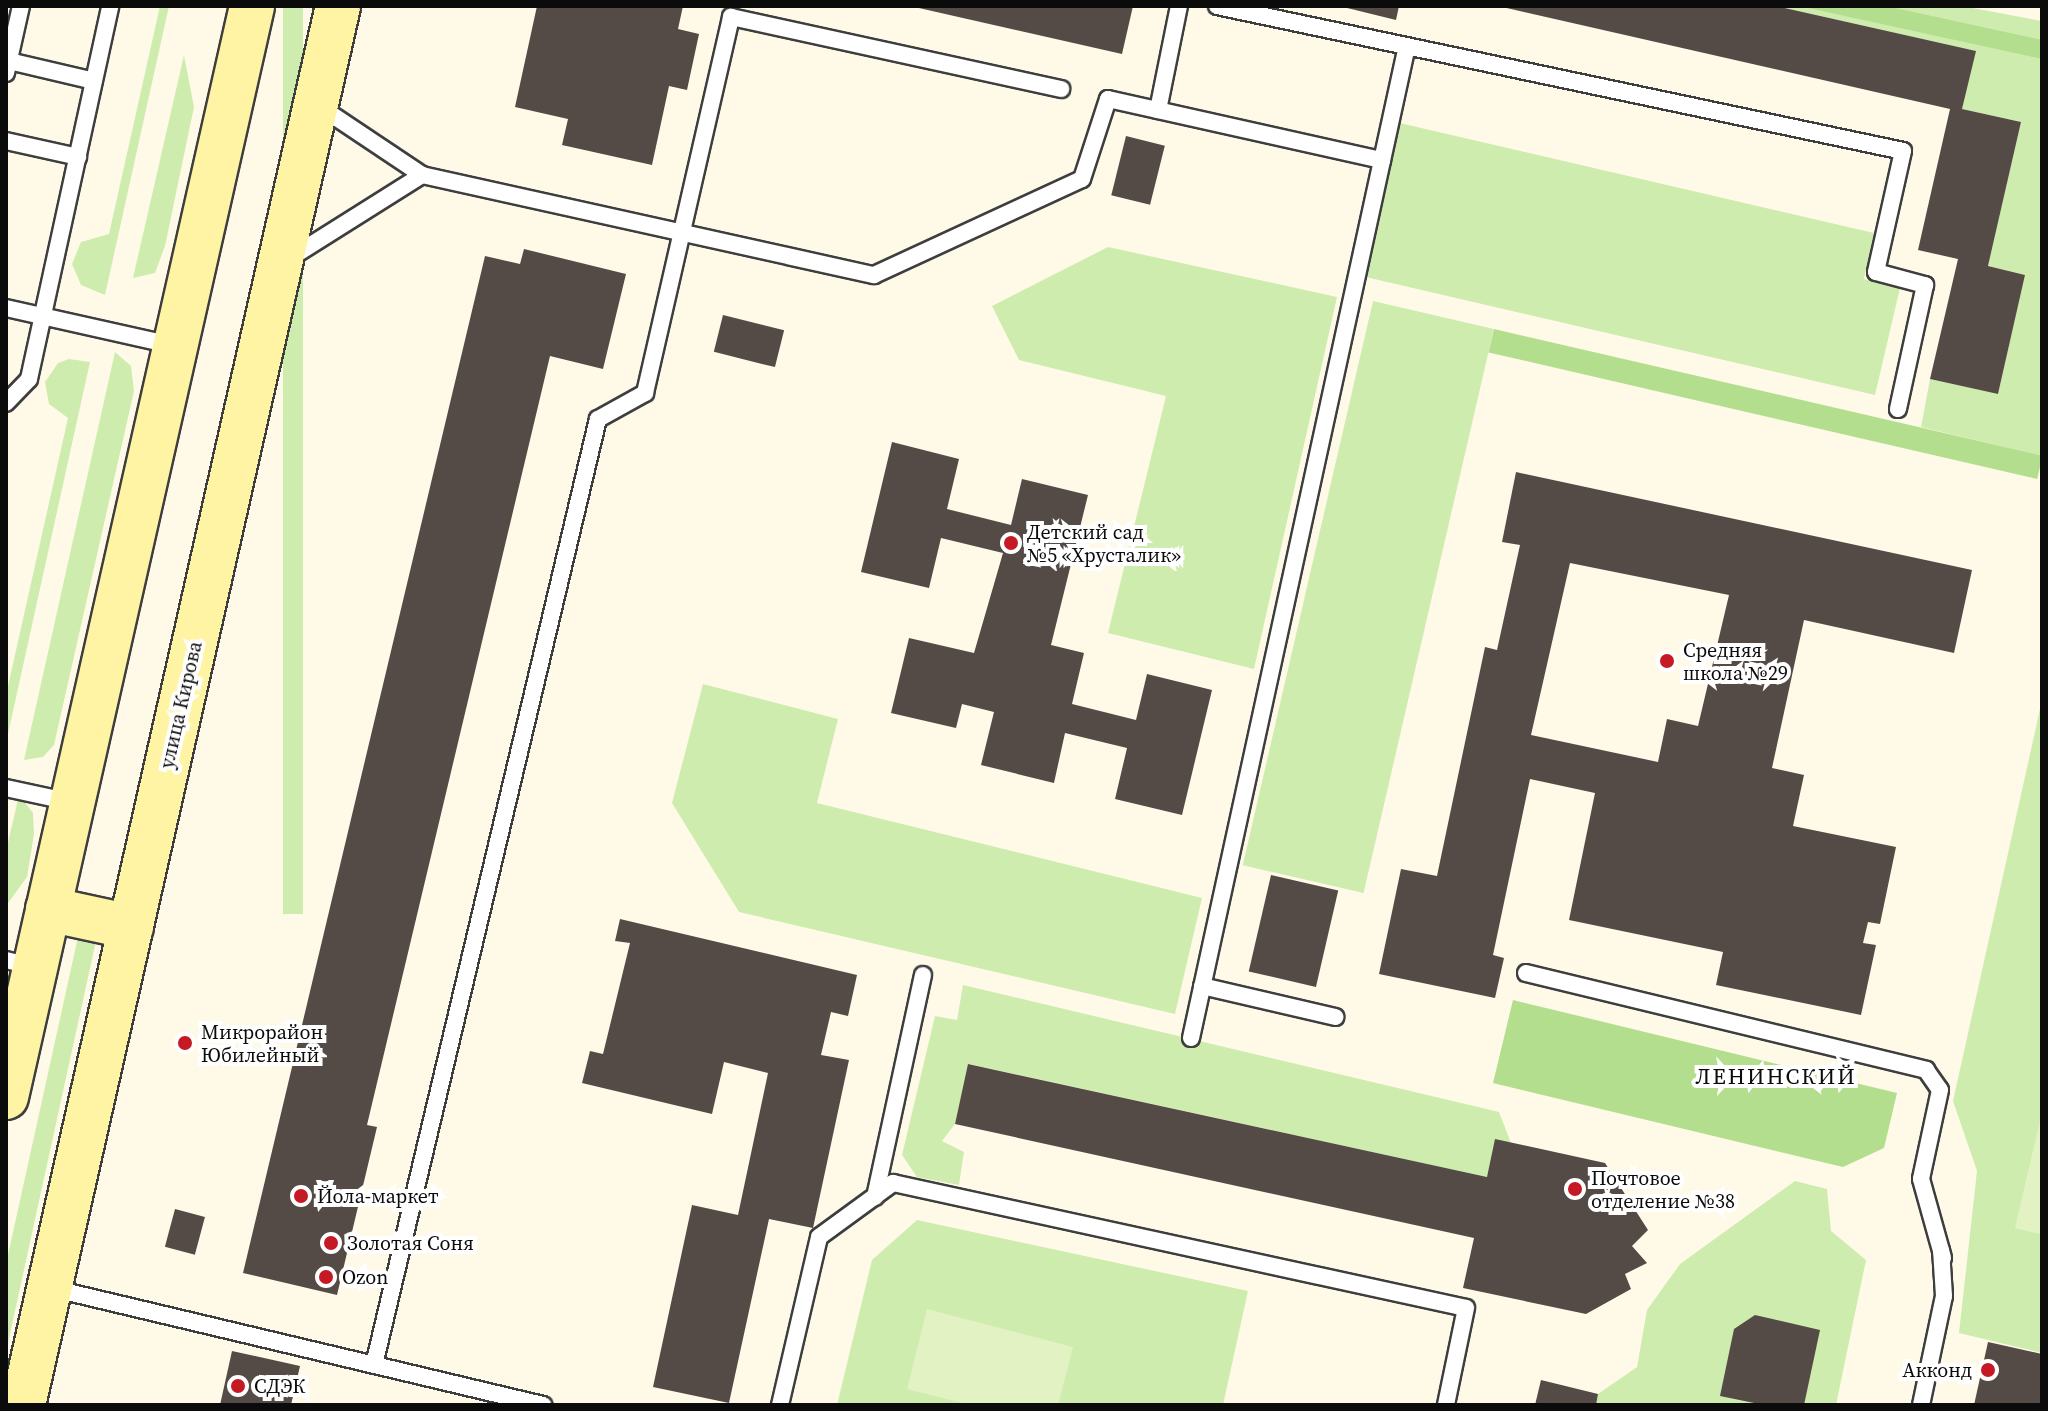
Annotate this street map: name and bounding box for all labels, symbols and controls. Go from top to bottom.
place label: Детский сад №5 «Хрусталик» [1027,520,1181,567]
marker: Детский сад №5 «Хрусталик» [1002,534,1020,552]
place label: Средняя школа №29 [1683,638,1788,685]
street label: улица Кирова [155,639,207,771]
marker: Средняя школа №29 [1658,652,1676,670]
place label: Микрорайон Юбилейный [201,1020,323,1067]
marker: Микрорайон Юбилейный [176,1034,194,1052]
district label: ЛЕНИНСКИЙ [1695,1064,1857,1090]
place label: Почтовое отделение №38 [1591,1166,1735,1213]
marker: Почтовое отделение №38 [1566,1180,1584,1198]
place label: Йола-маркет [317,1184,439,1208]
marker: Йола-маркет [292,1187,310,1205]
place label: Золотая Соня [347,1231,474,1255]
marker: Золотая Соня [322,1234,340,1252]
place label: Ozon [342,1265,388,1289]
marker: Ozon [317,1268,335,1286]
place label: Акконд [1902,1358,1972,1382]
marker: Акконд [1979,1361,1997,1379]
place label: СДЭК [254,1374,305,1398]
marker: СДЭК [229,1377,247,1395]

